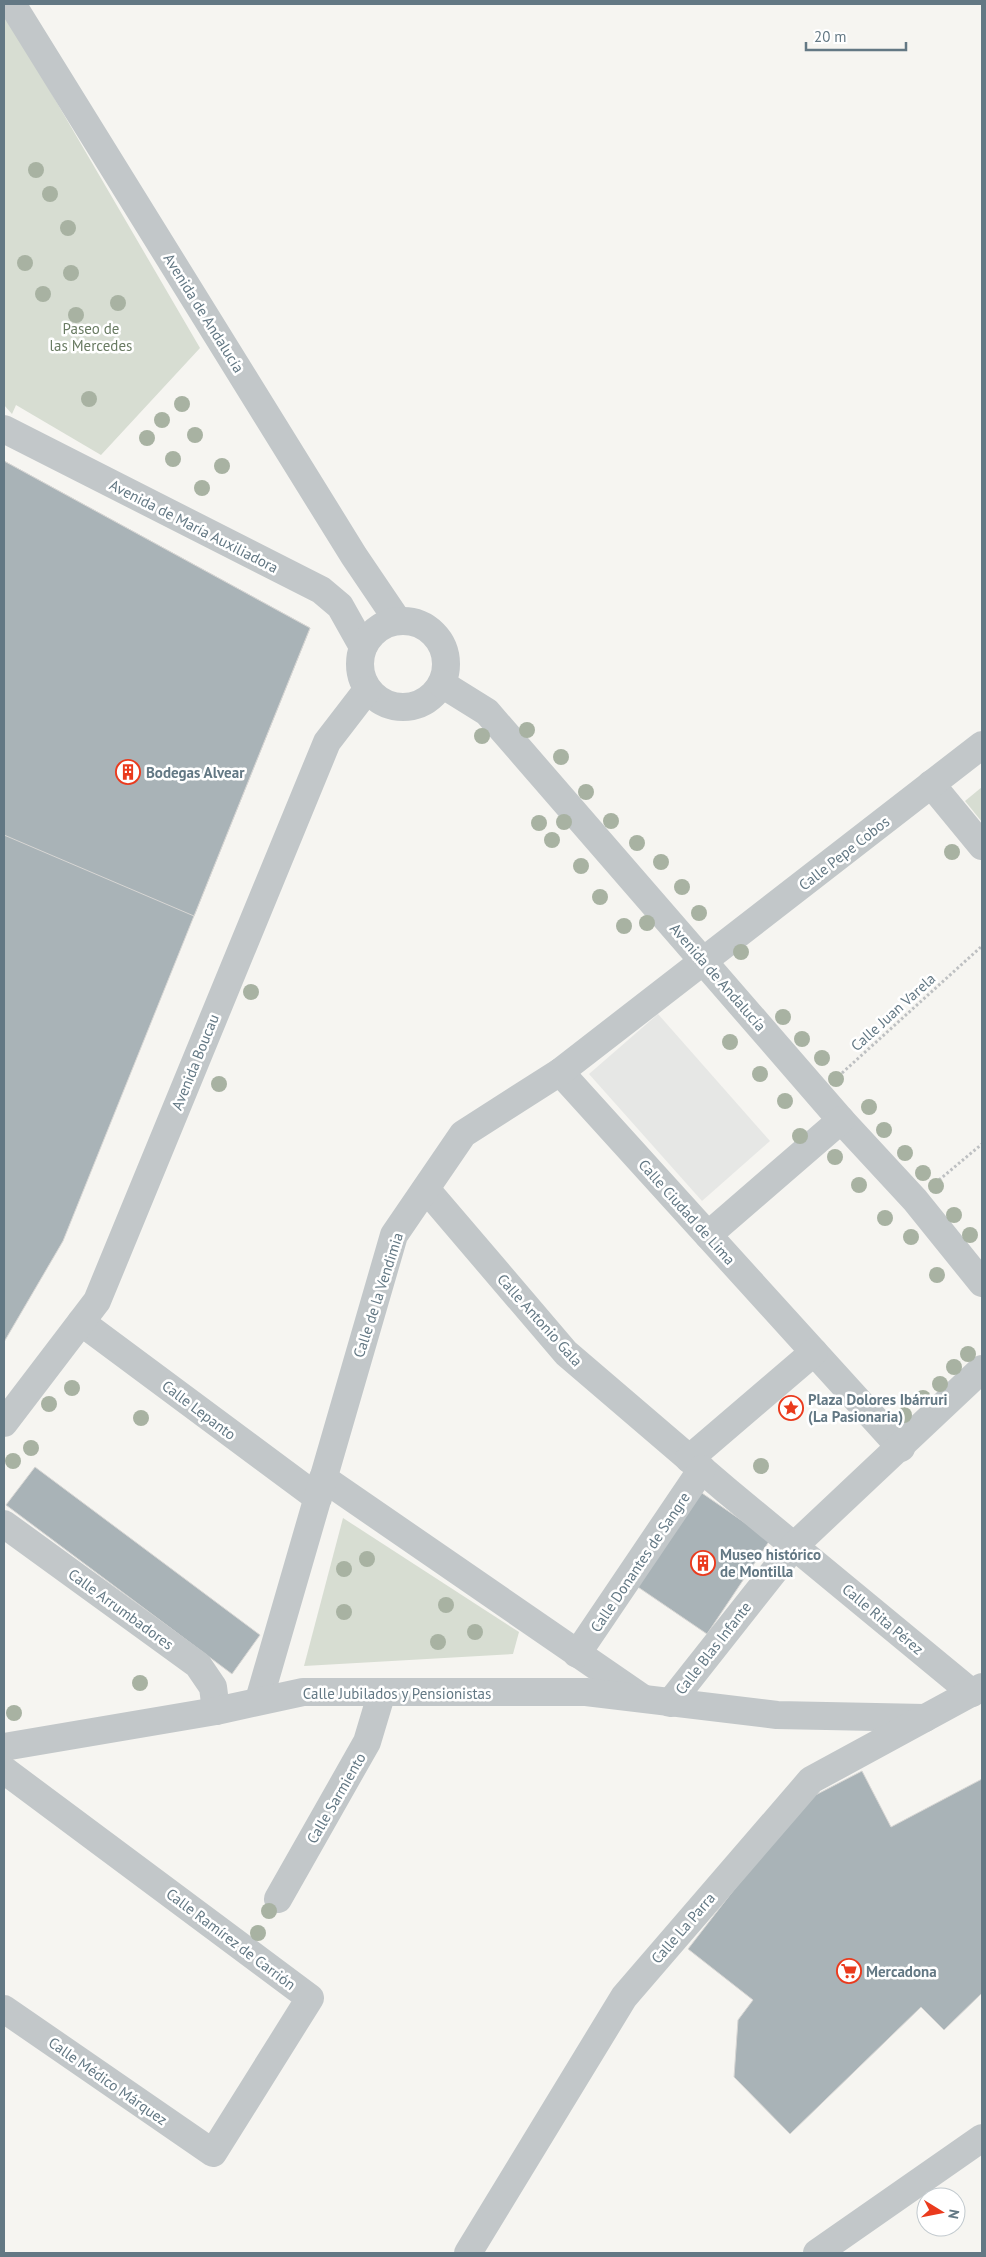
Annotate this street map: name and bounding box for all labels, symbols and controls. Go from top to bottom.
scale bar [806,20,906,52]
text: 20 m [814,27,847,46]
street label: Avenida de Andalucía [160,250,248,376]
park label: Paseo de las Mercedes [50,319,132,355]
street label: Avenida de María Auxiliadora [106,475,282,577]
building icon: Bodegas Alvear [115,759,141,785]
place label: Bodegas Alvear [146,763,245,782]
street label: Calle Pepe Cobos [795,812,893,894]
street label: Avenida de Andalucía [666,919,770,1035]
street label: Calle Juan Varela [847,969,939,1055]
street label: Avenida Boucau [167,1011,223,1113]
street label: Calle Ciudad de Lima [635,1155,739,1269]
street label: Calle de la Vendimia [349,1230,407,1360]
street label: Calle Antonio Gala [493,1270,587,1370]
street label: Calle Lepanto [158,1376,240,1444]
place label: Plaza Dolores Ibárruri (La Pasionaria) [808,1390,947,1426]
place icon: Plaza Dolores Ibárruri (La Pasionaria) [778,1395,804,1421]
street label: Calle Donantes de Sangre [586,1488,694,1636]
place label: Museo histórico de Montilla [720,1545,821,1581]
building icon: Museo histórico de Montilla [690,1550,716,1576]
street label: Calle Arrumbadores [65,1564,177,1654]
street label: Calle Rita Pérez [838,1579,928,1659]
street label: Calle Blas Infante [671,1598,755,1698]
street label: Calle Jubilados y Pensionistas [303,1684,491,1703]
street label: Calle Sarmiento [302,1749,370,1847]
street label: Calle Ramírez de Carrión [162,1884,300,1994]
street label: Calle La Parra [647,1889,719,1967]
supermarket icon: Mercadona [836,1958,862,1984]
place label: Mercadona [866,1962,937,1981]
street label: Calle Médico Márquez [45,2033,171,2129]
north arrow [916,2187,966,2237]
text: N [944,2208,963,2220]

